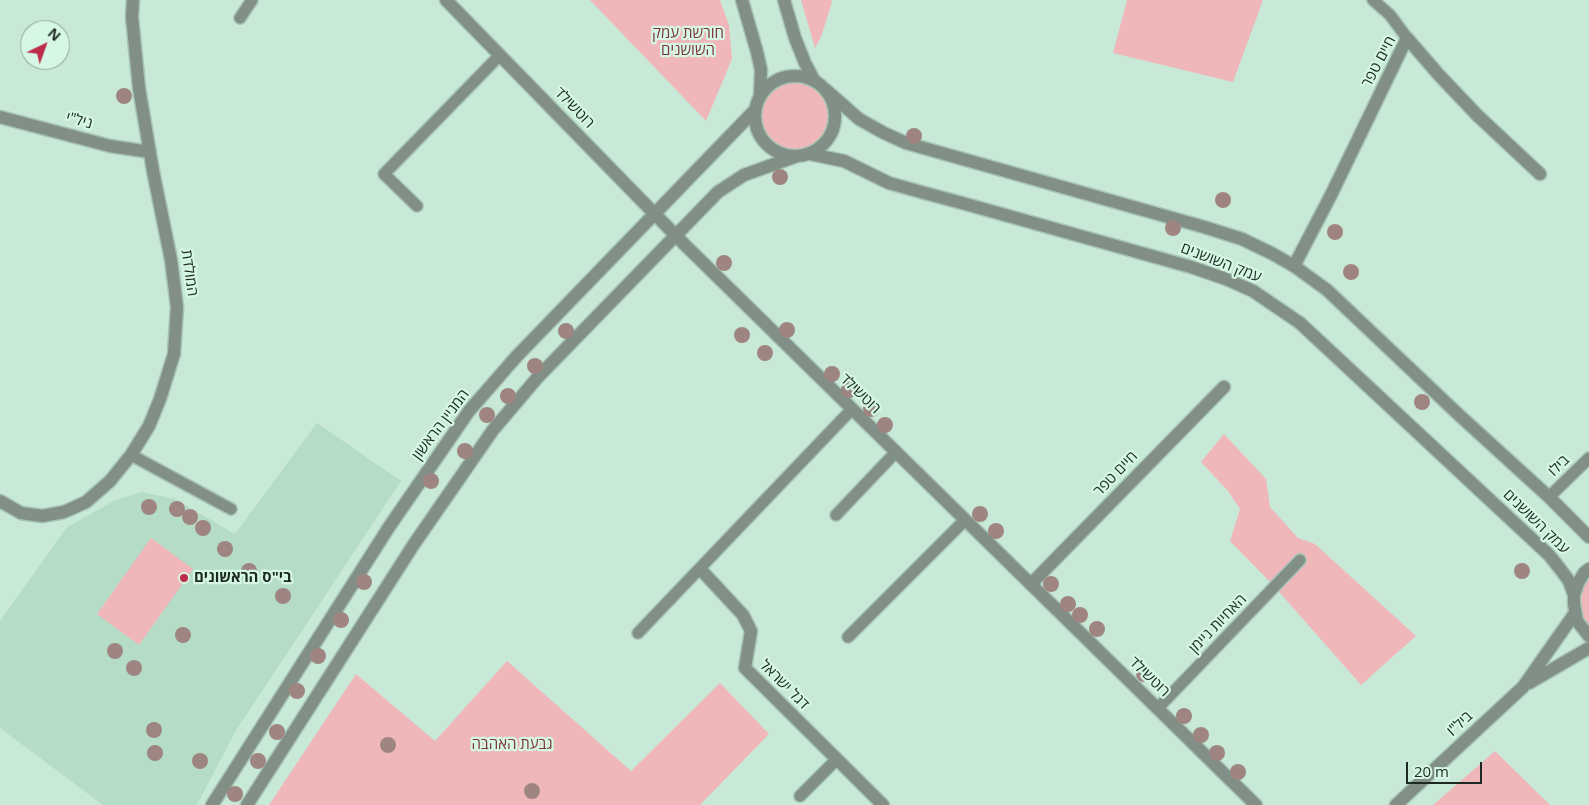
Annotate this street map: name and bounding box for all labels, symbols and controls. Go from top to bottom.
north arrow [20,20,70,70]
text: N [44,23,65,45]
park label: חורשת עמק השושנים [652,25,724,60]
street label: חיים טפר [1358,33,1400,91]
street label: רוטשילד [550,84,598,132]
street label: ניל"י [64,109,94,133]
street label: עמק השושנים [1178,239,1264,287]
street label: המולדת [177,249,201,297]
street label: רוטשילד [836,370,884,418]
street label: המניין הראשון [409,386,473,464]
street label: חיים טפר [1090,448,1142,500]
street label: בילו [1545,452,1573,480]
street label: עמק השושנים [1499,486,1573,558]
place label: בי"ס הראשונים [194,569,292,587]
marker: בי"ס הראשונים [178,572,190,584]
street label: האחיות ניימן [1185,591,1251,657]
street label: רוטשילד [1125,653,1173,701]
street label: דגל ישראל [756,657,812,713]
street label: ביל"ו [1443,708,1477,740]
park label: גבעת האהבה [471,736,553,754]
scale bar [1409,752,1485,784]
text: 20 m [1414,761,1449,781]

